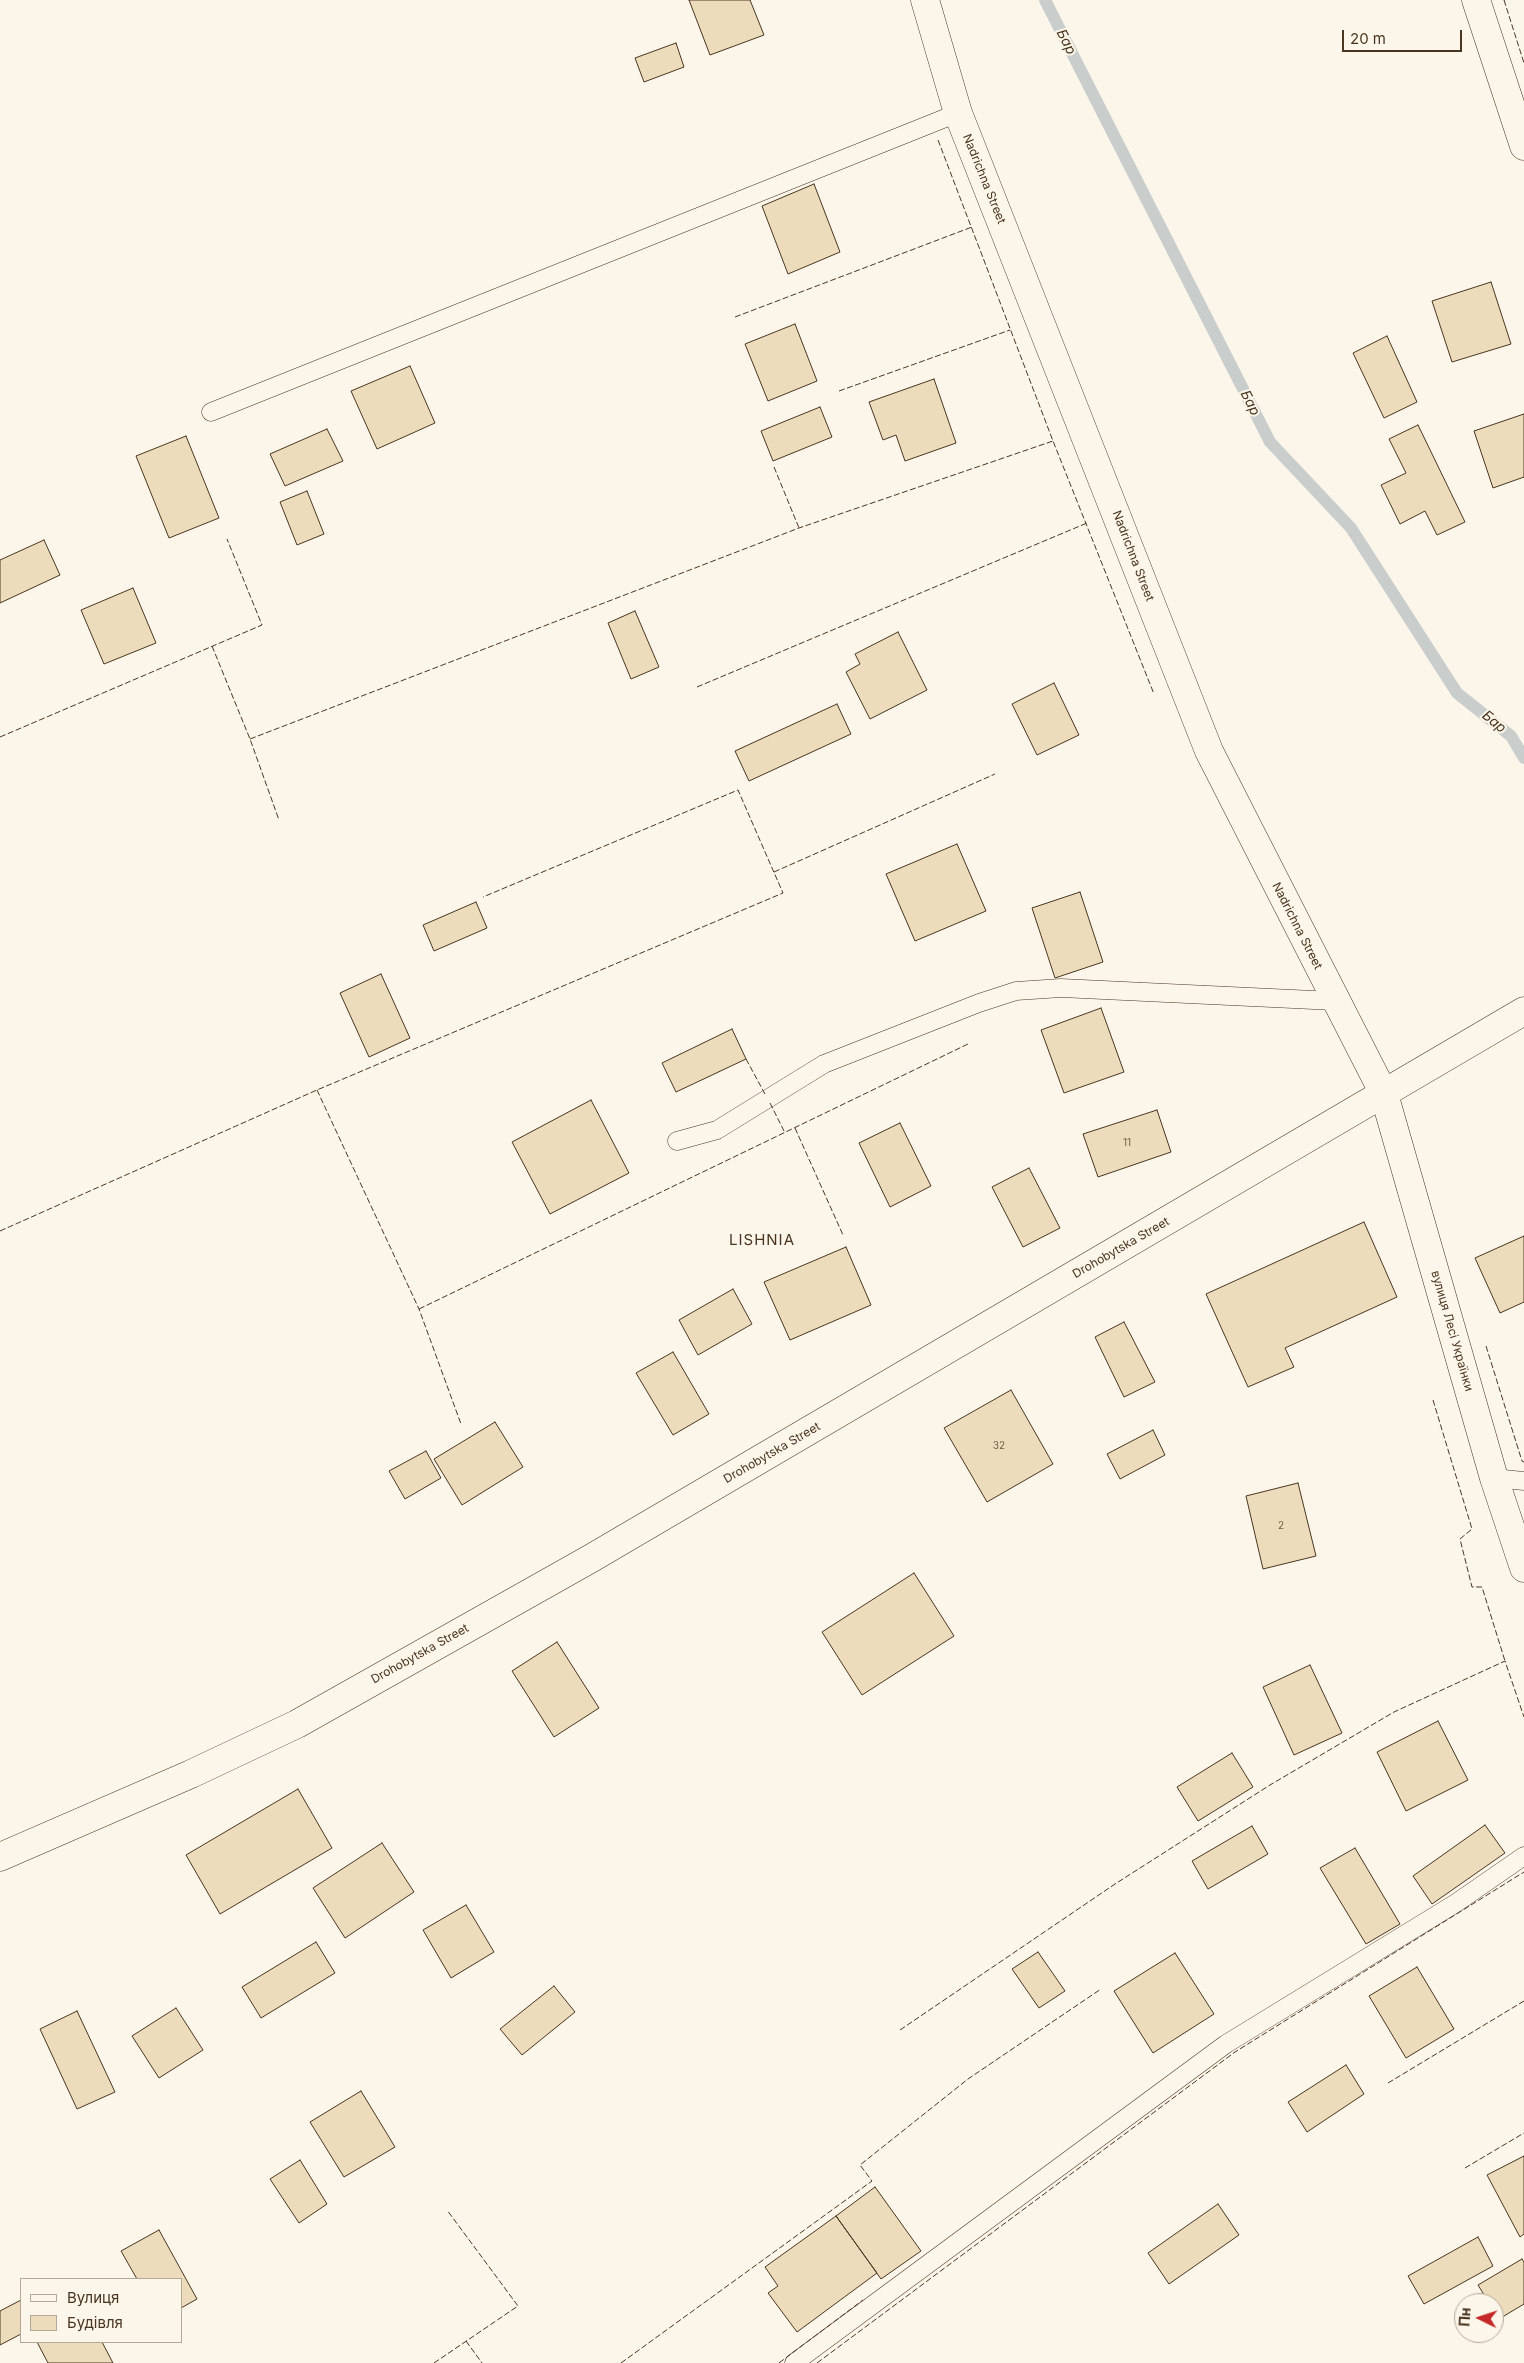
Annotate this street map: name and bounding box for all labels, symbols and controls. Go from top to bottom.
scale bar [1344,20,1464,52]
water label: Бар [1053,27,1079,57]
text: 20 m [1350,29,1386,48]
street label: Nadrichna Street [959,132,1009,226]
water label: Бар [1237,388,1263,418]
street label: Nadrichna Street [1109,509,1157,603]
water label: Бар [1479,707,1509,737]
street label: Nadrichna Street [1269,880,1325,972]
house number: 11 [1123,1137,1131,1149]
street label: Drohobytska Street [1070,1214,1172,1282]
district label: LISHNIA [728,1231,796,1249]
street label: вулиця Лесі Українки [1428,1269,1476,1393]
street label: Drohobytska Street [721,1419,823,1487]
house number: 32 [993,1440,1005,1452]
house number: 2 [1278,1520,1284,1532]
street label: Drohobytska Street [369,1621,471,1687]
legend [20,2278,182,2343]
text: Вулиця [67,2288,119,2307]
north arrow [1454,2293,1504,2343]
text: Пн [1455,2307,1474,2327]
text: Будівля [67,2313,123,2332]

